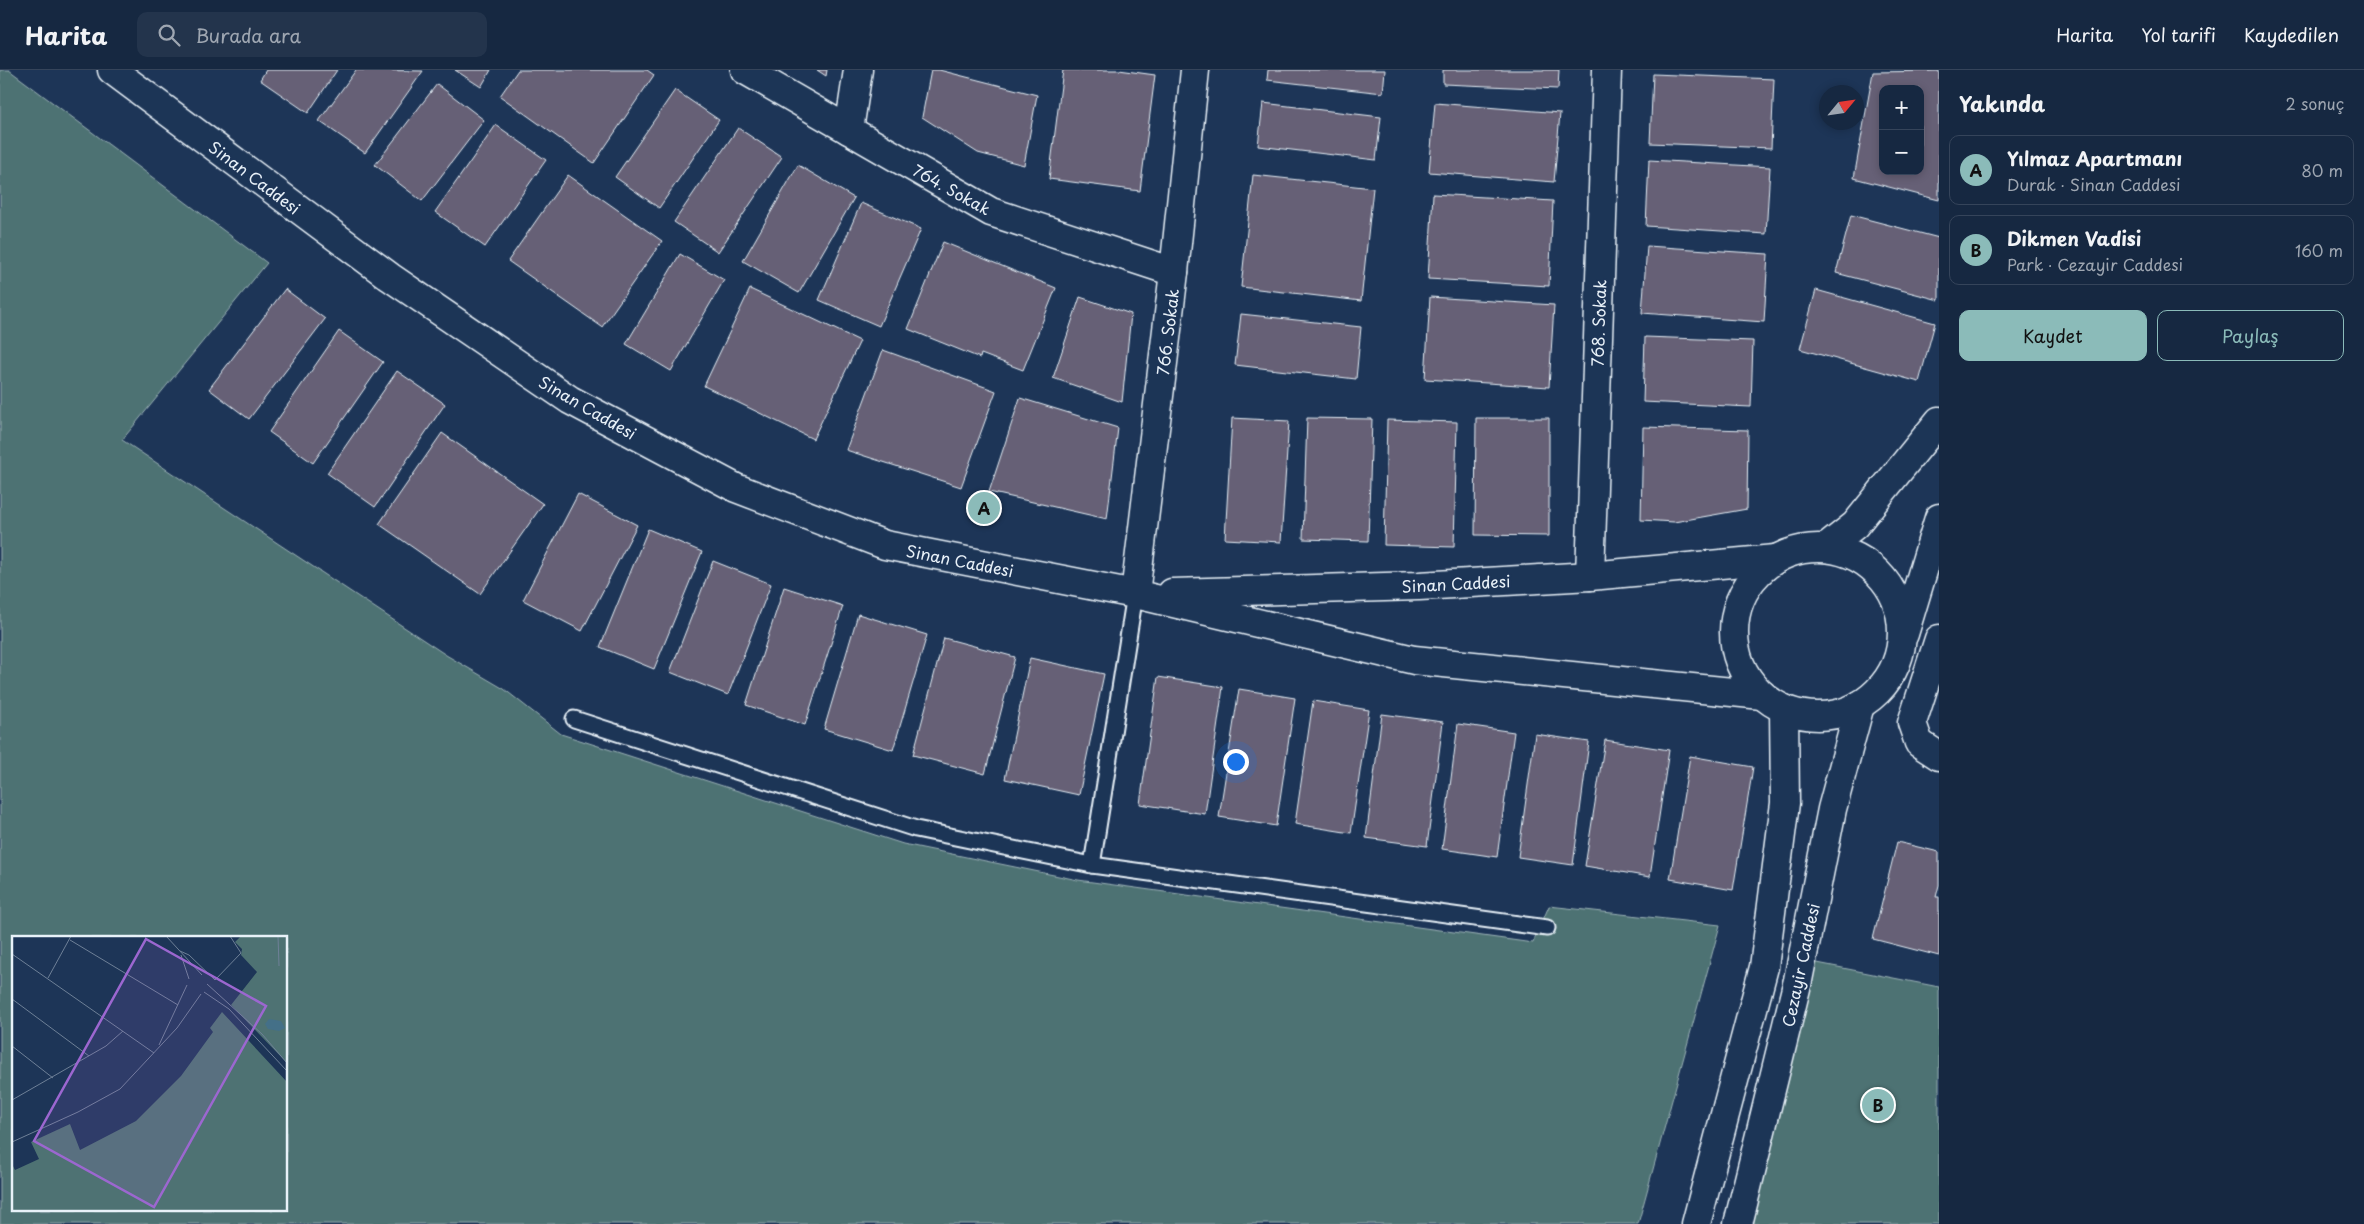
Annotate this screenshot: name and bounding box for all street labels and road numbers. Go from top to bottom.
street label: Sinan Caddesi [204,135,306,219]
street label: 764. Sokak [909,158,995,220]
street label: 768. Sokak [1584,279,1612,367]
street label: 766. Sokak [1150,287,1184,377]
street label: Sinan Caddesi [535,369,641,445]
street label: Sinan Caddesi [904,538,1016,582]
street label: Sinan Caddesi [1401,568,1511,598]
street label: Cezayir Caddesi [1775,901,1825,1029]

